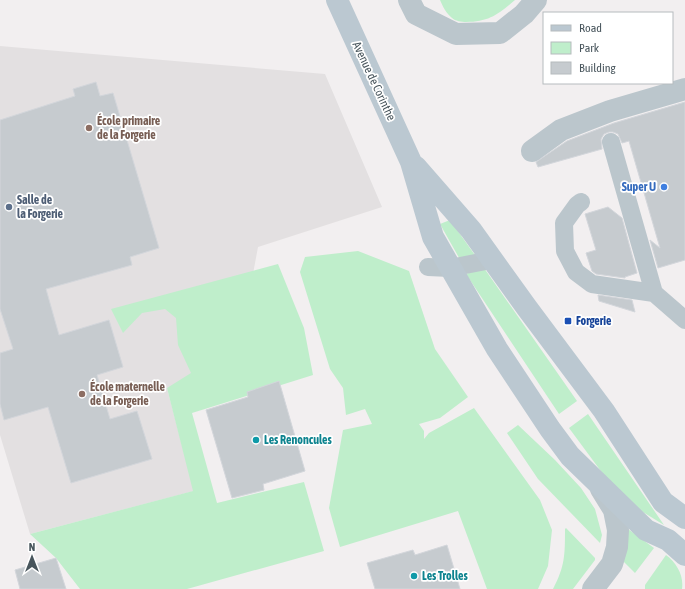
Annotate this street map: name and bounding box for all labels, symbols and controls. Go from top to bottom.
legend [543,12,673,84]
text: Road [579,21,602,35]
street label: Avenue de Corinthe [350,39,398,123]
text: Park [579,41,600,55]
text: Building [579,61,617,75]
place label: École primaire de la Forgerie [97,113,161,142]
marker: École primaire de la Forgerie [84,123,94,133]
place label: Super U [622,180,656,194]
marker: Super U [659,182,669,192]
place label: Salle de la Forgerie [17,193,63,221]
marker: Salle de la Forgerie [4,202,14,212]
place label: Forgerie [576,314,612,328]
marker: Forgerie [563,316,573,326]
place label: École maternelle de la Forgerie [90,379,165,408]
marker: École maternelle de la Forgerie [77,389,87,399]
place label: Les Renoncules [264,433,332,447]
marker: Les Renoncules [251,435,261,445]
north arrow [12,537,52,577]
text: N [29,541,35,553]
place label: Les Trolles [422,569,468,583]
marker: Les Trolles [409,571,419,581]

